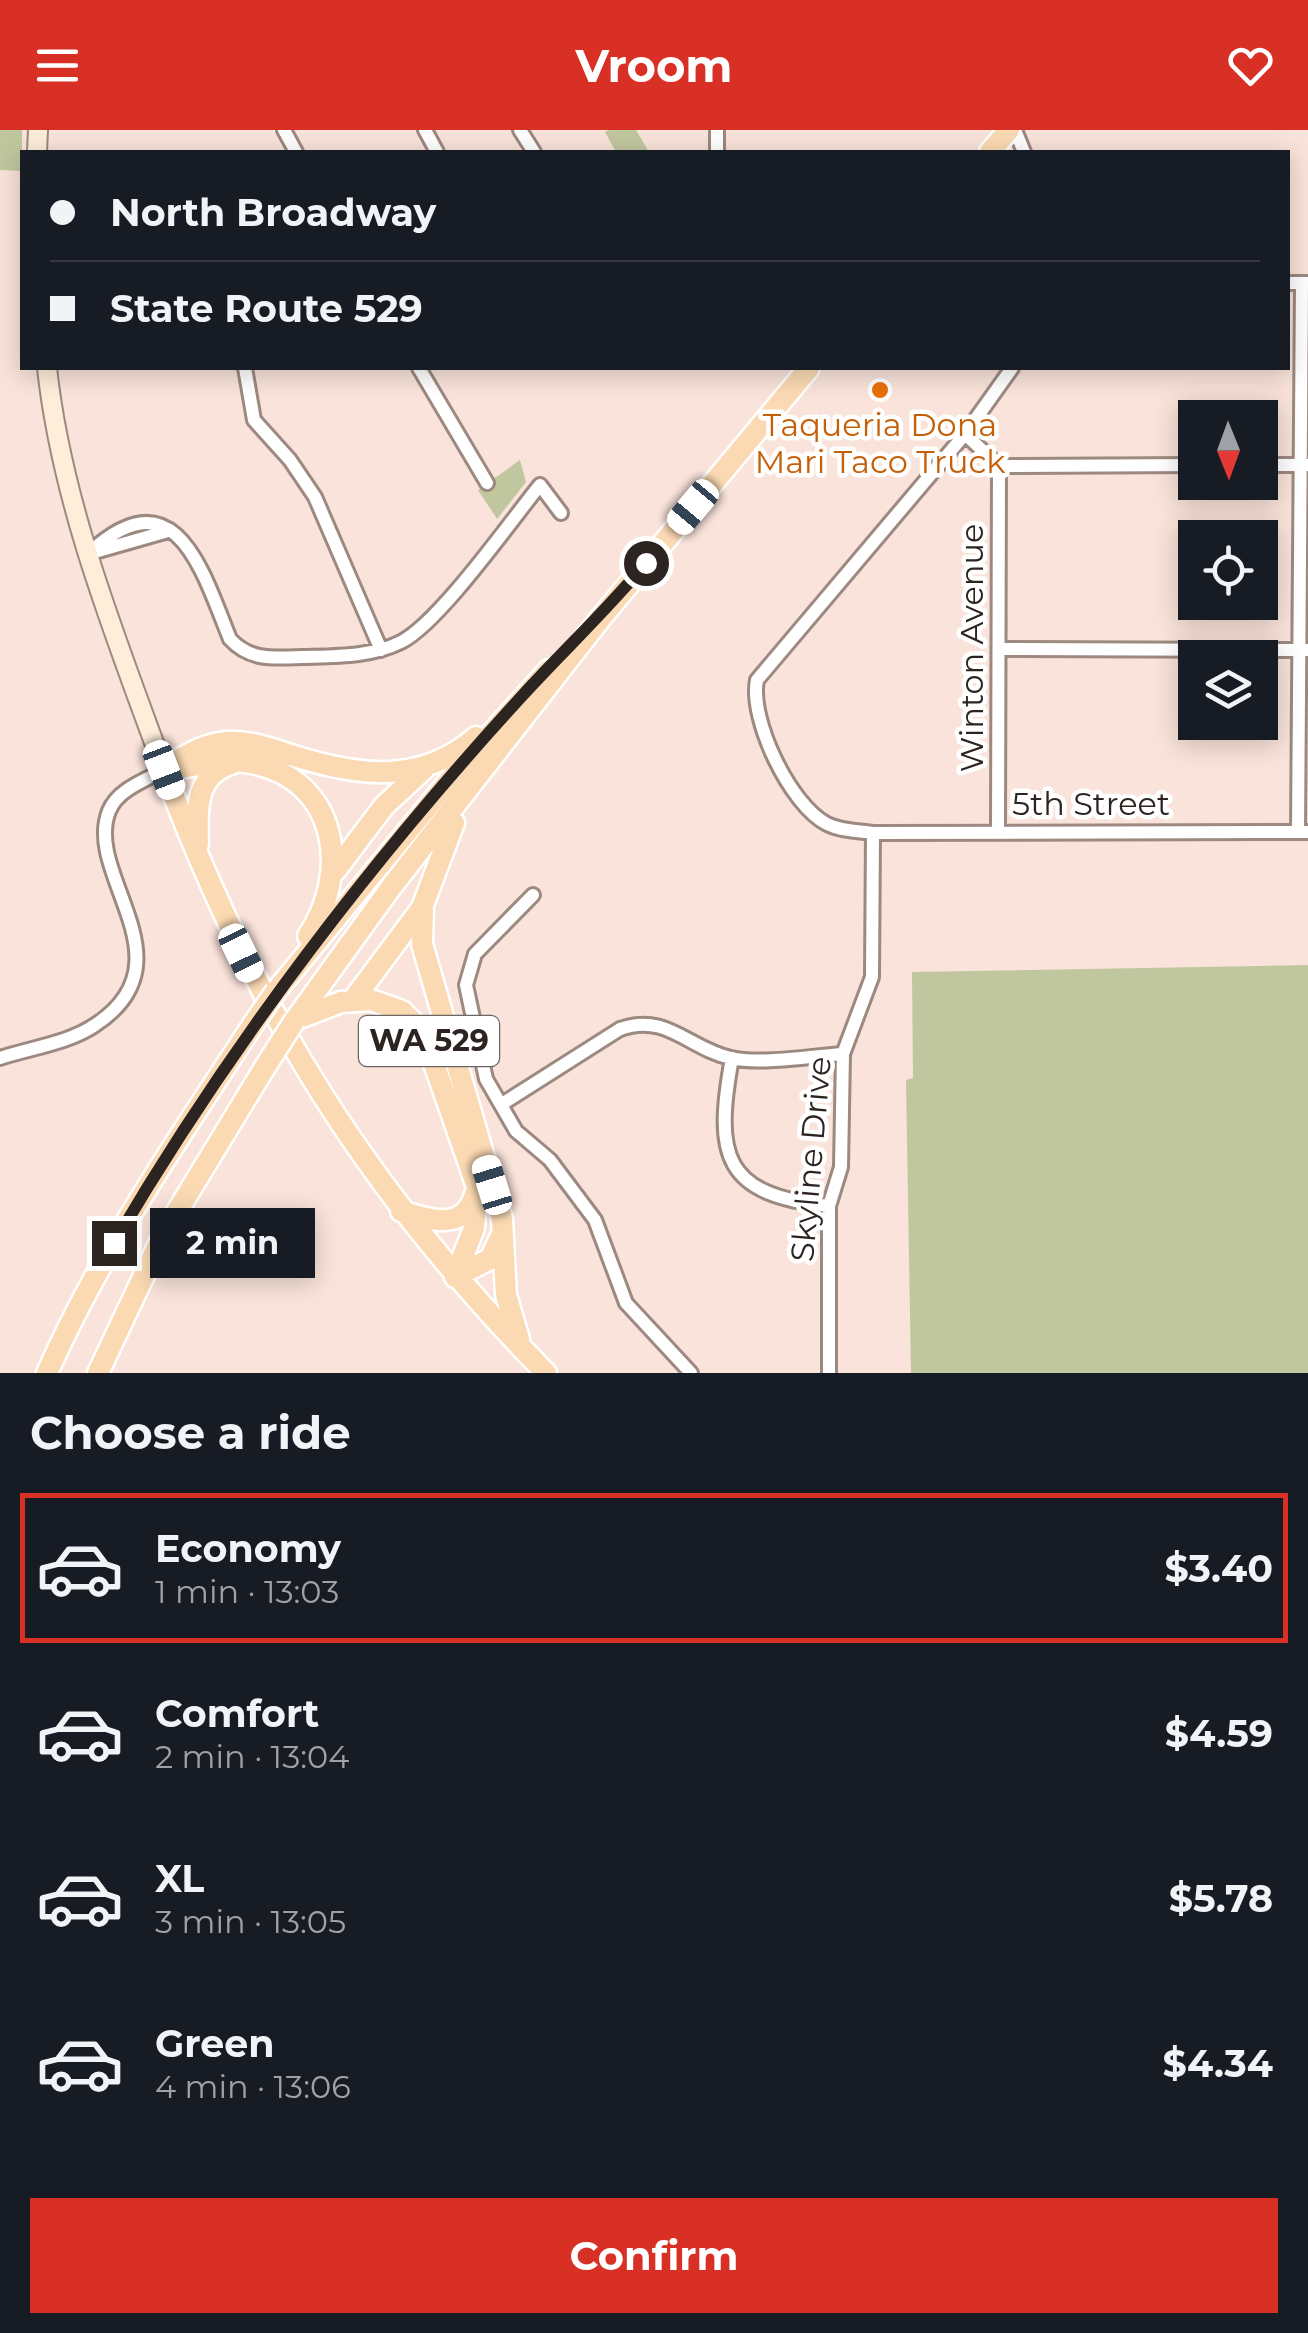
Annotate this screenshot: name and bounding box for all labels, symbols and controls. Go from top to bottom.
icon: menu [30,38,85,93]
text: Vroom [575,38,733,93]
icon: heart [1223,38,1278,93]
text: North Broadway [110,189,436,236]
text: State Route 529 [110,285,423,332]
marker: Taqueria Dona Mari Taco Truck [869,379,891,401]
north arrow [1178,400,1278,500]
map controls [1178,400,1278,740]
place label: Taqueria Dona Mari Taco Truck [755,405,1005,481]
car [662,474,724,540]
button: locate [1178,520,1278,620]
street label: Winton Avenue [952,524,991,772]
route start [624,541,669,586]
button: layers [1178,640,1278,740]
car [139,737,189,803]
street label: 5th Street [1012,784,1170,823]
car [214,919,268,987]
road number: WA 529 [359,1016,499,1066]
street label: Skyline Drive [782,1055,839,1263]
car [469,1152,515,1218]
callout: 2 min [149,1208,314,1278]
route end [92,1221,137,1266]
text: 2 min [186,1223,279,1262]
text: Choose a ride [30,1405,351,1460]
icon: car [35,1523,125,1613]
text: Economy [155,1525,341,1572]
text: $3.40 [1164,1545,1273,1592]
text: 1 min · 13:03 [155,1572,339,1611]
icon: car [35,1688,125,1778]
text: Comfort [155,1690,319,1737]
text: $4.59 [1165,1710,1273,1757]
text: 2 min · 13:04 [155,1737,349,1776]
icon: car [35,1853,125,1943]
text: XL [155,1855,204,1902]
text: $5.78 [1169,1875,1273,1922]
text: 3 min · 13:05 [155,1902,346,1941]
icon: car [35,2018,125,2108]
text: Green [155,2020,275,2067]
text: $4.34 [1162,2040,1273,2087]
text: 4 min · 13:06 [155,2067,351,2106]
button: Confirm [30,2198,1278,2313]

